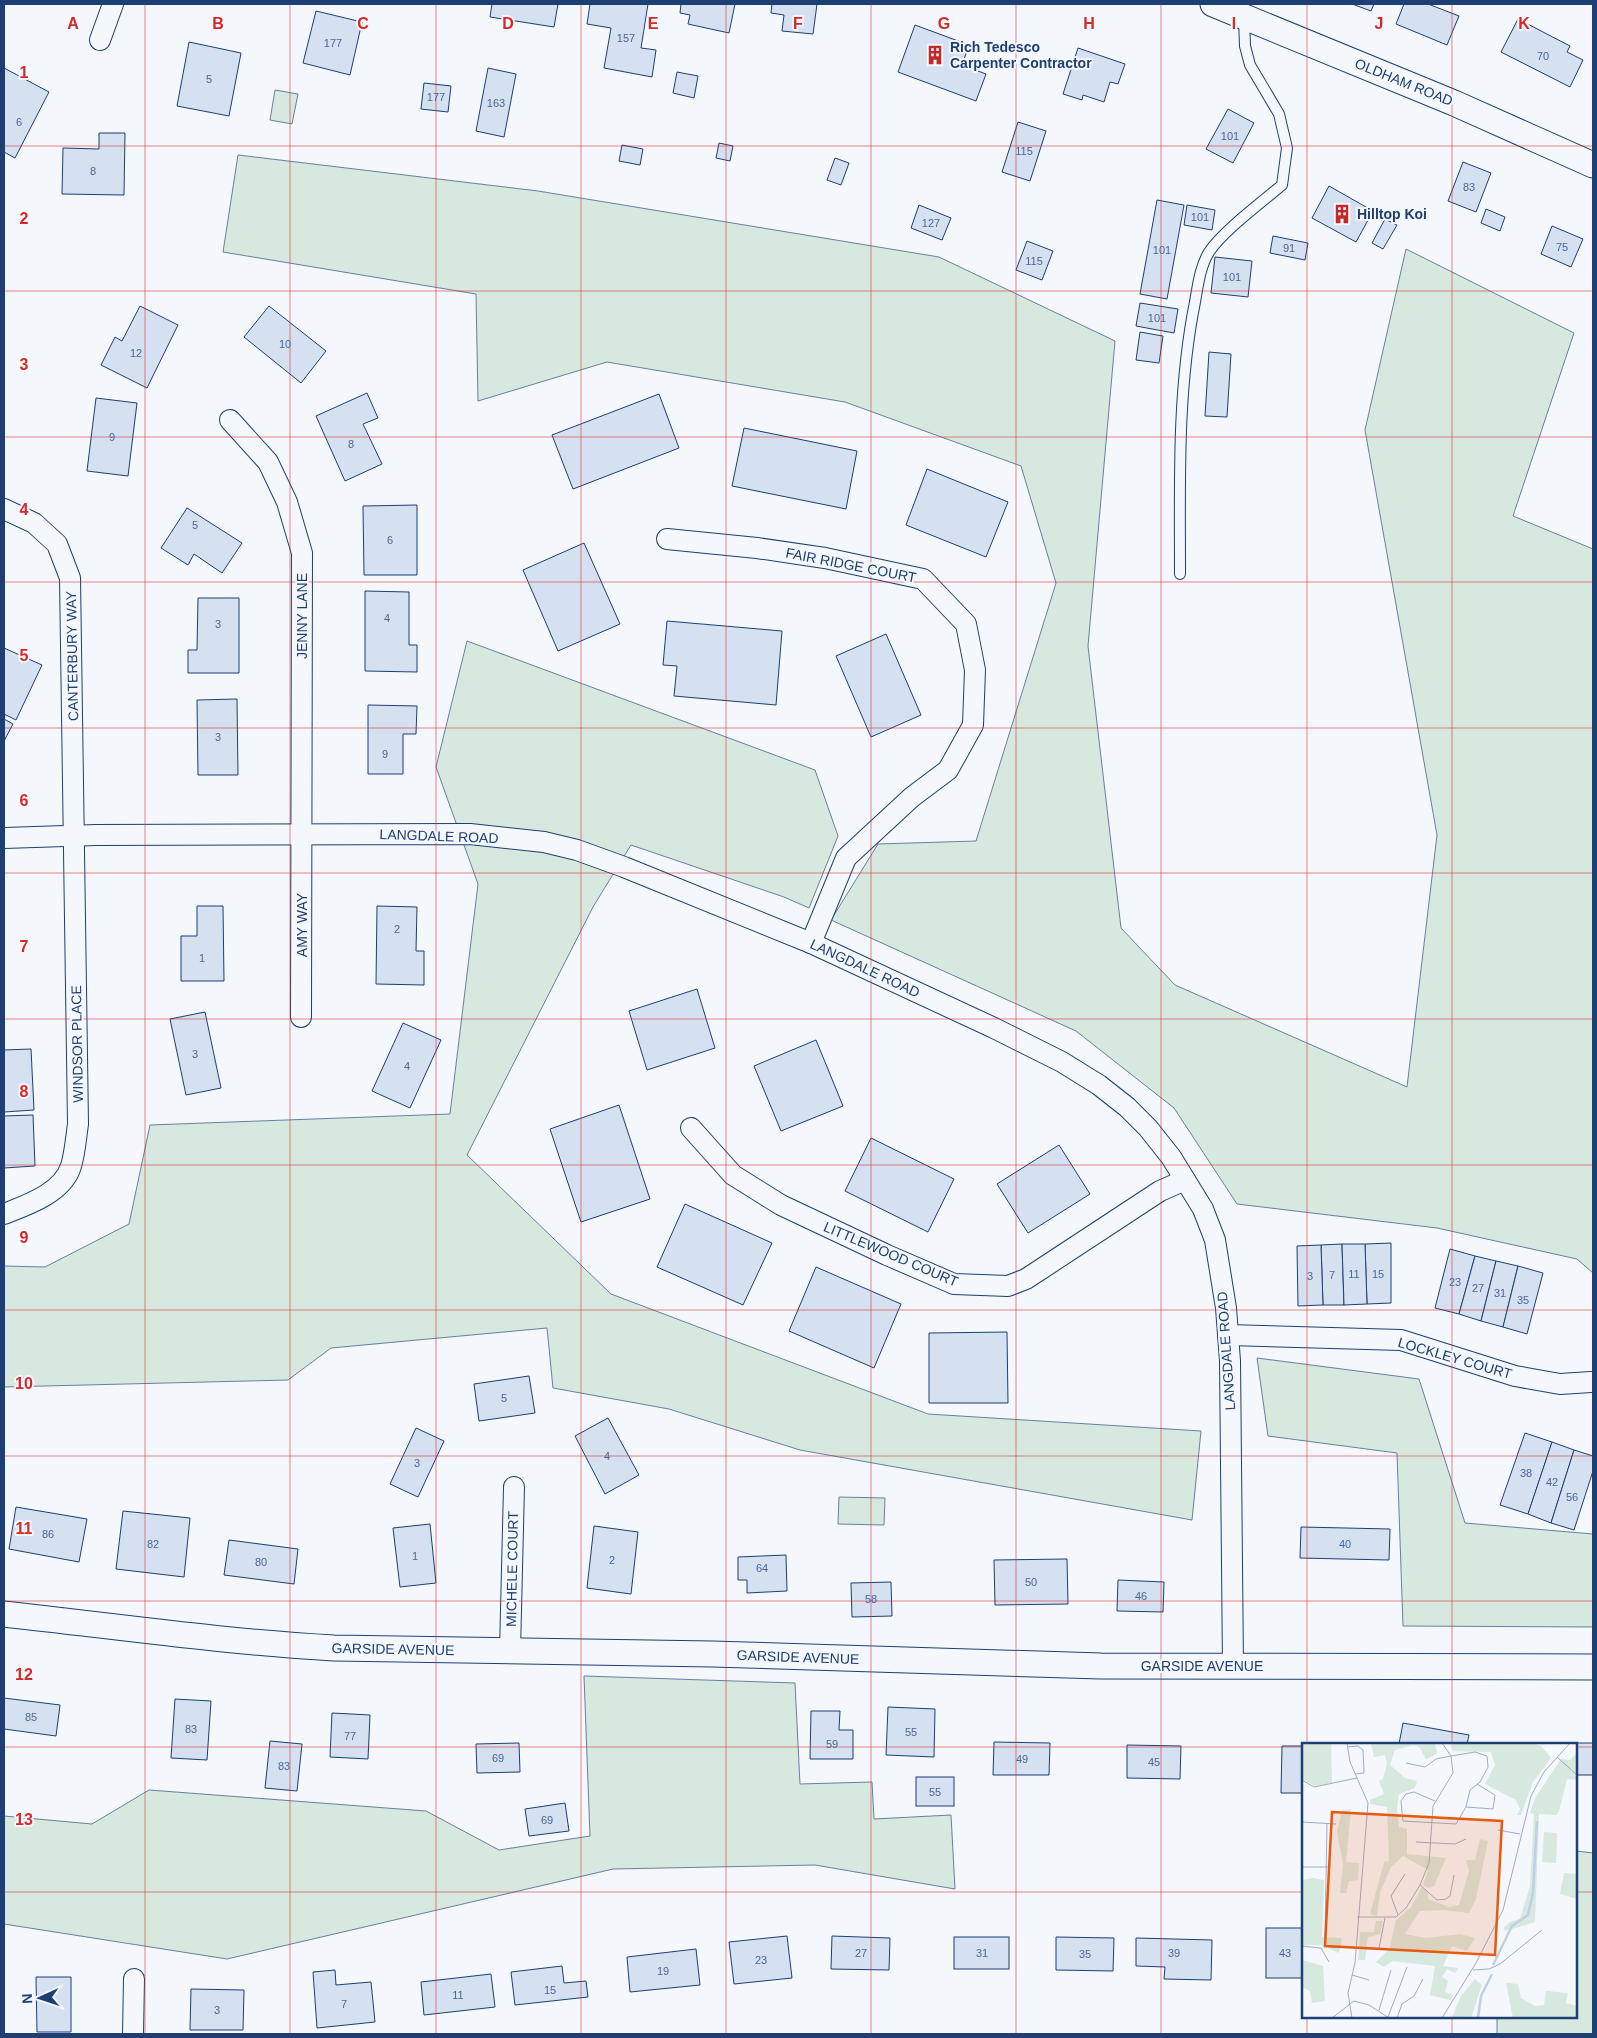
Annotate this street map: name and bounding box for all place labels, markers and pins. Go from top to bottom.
place label: Rich Tedesco Carpenter Contractor [950,39,1092,71]
building icon: Rich Tedesco Carpenter Contractor [924,44,946,66]
building icon: Hilltop Koi [1331,203,1353,225]
place label: Hilltop Koi [1357,206,1427,222]

